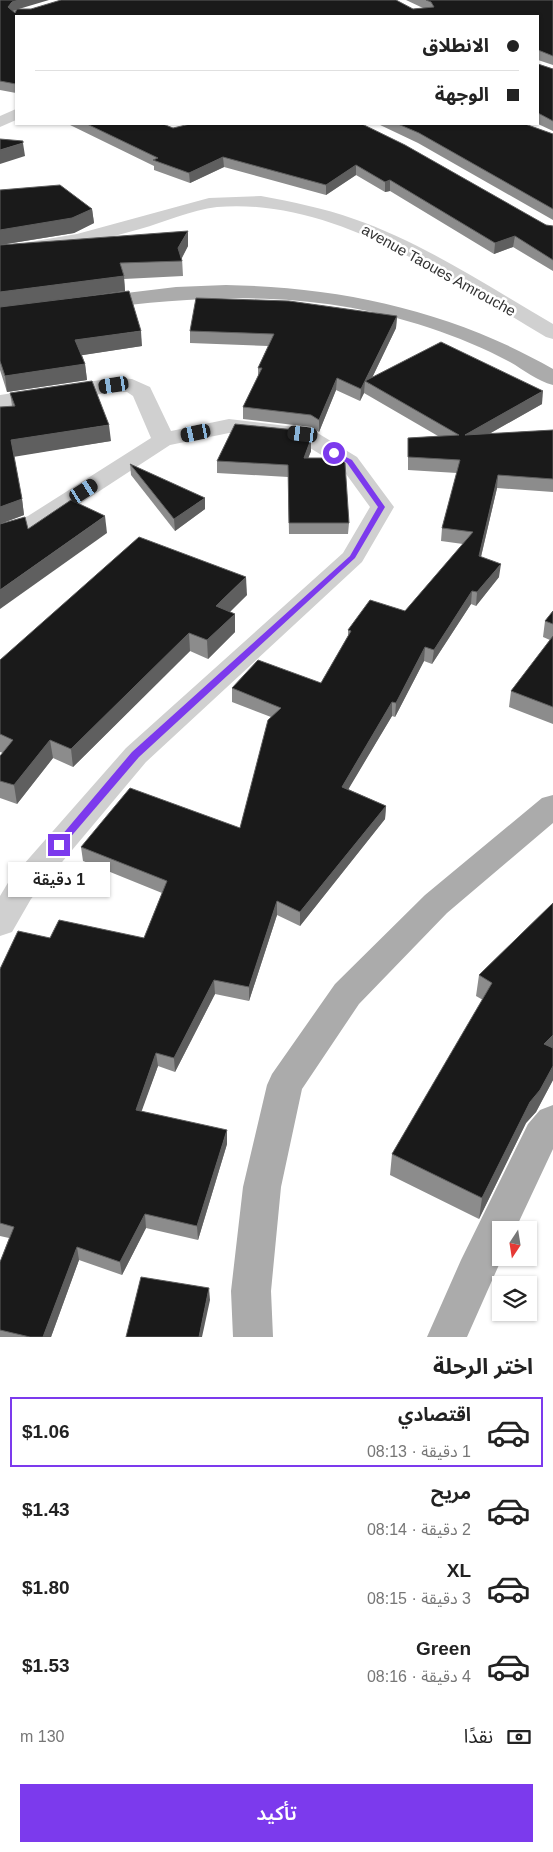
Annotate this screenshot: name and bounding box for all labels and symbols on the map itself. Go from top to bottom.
street label: avenue Taoues Amrouche [359,221,519,319]
car [98,375,129,395]
car [179,423,212,443]
car [287,425,318,443]
route start [323,442,345,464]
car [67,477,100,505]
route end [48,834,70,856]
callout: 1 دقيقة [8,862,110,898]
north arrow [492,1221,538,1266]

